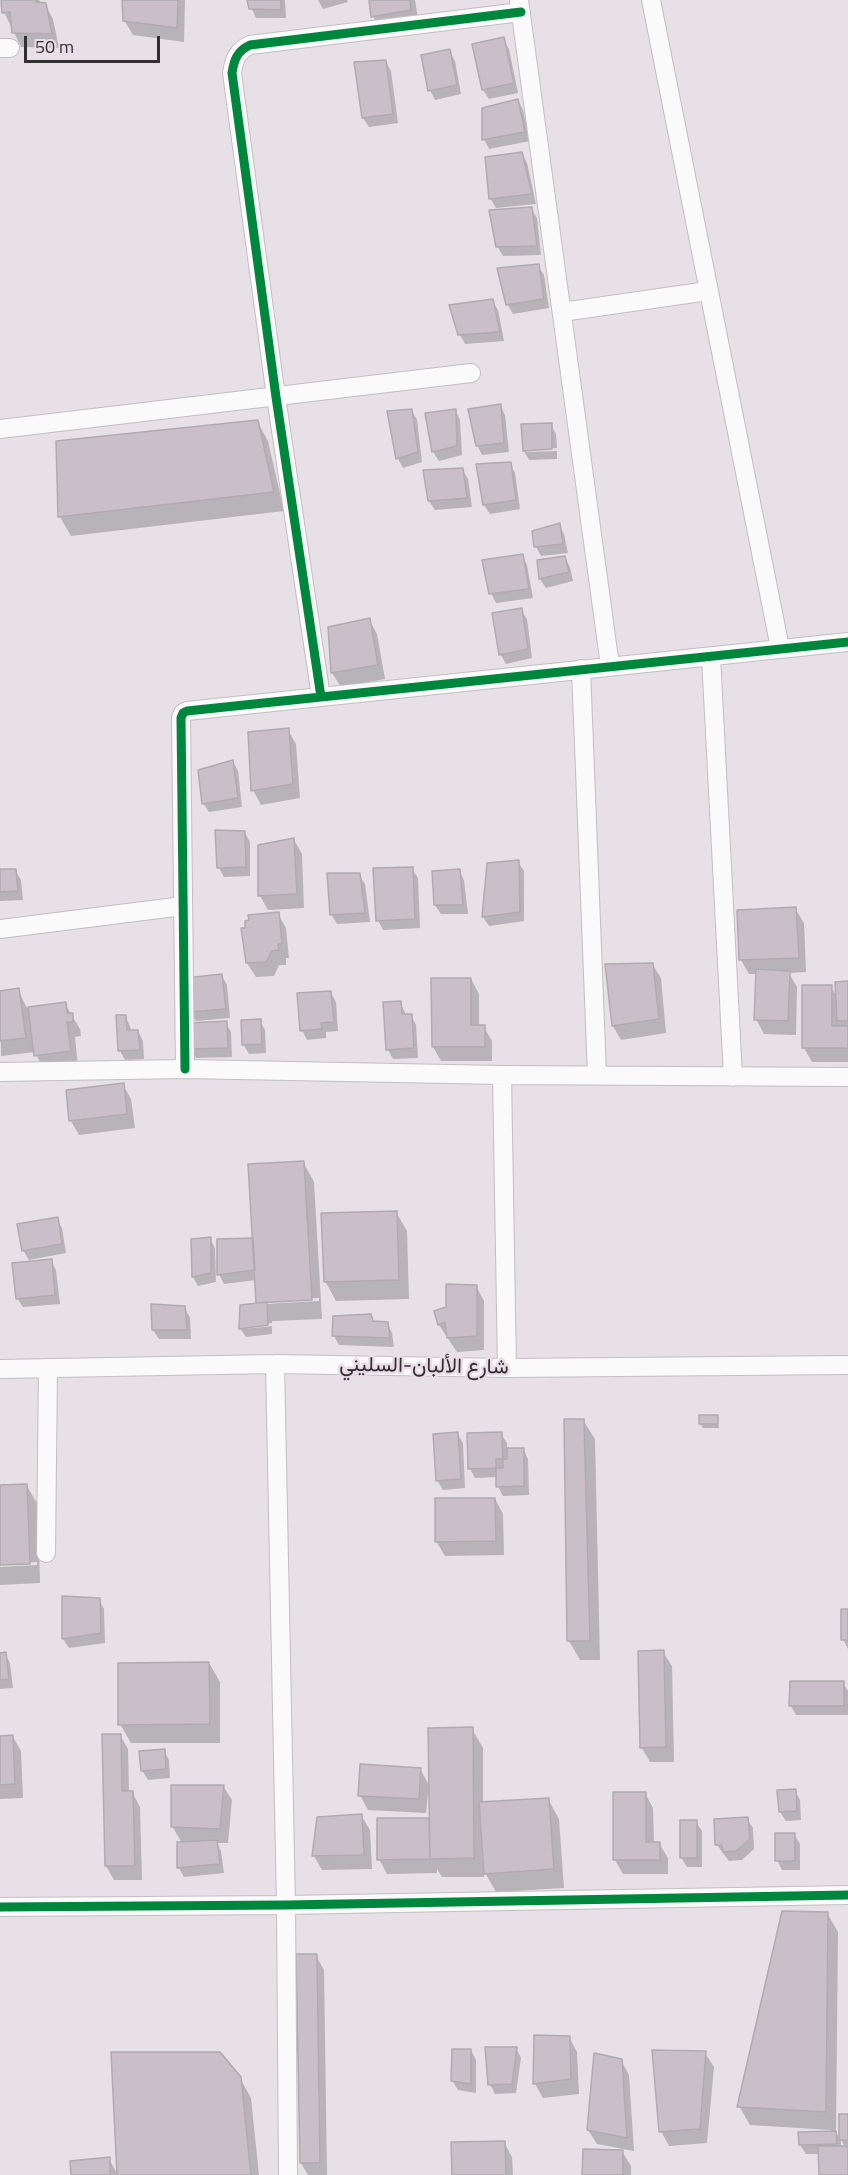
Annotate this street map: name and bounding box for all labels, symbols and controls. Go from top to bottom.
scale bar [27,24,164,62]
text: 50 m [35,33,74,60]
street label: شارع الألبان-السليني [339,1353,509,1381]

